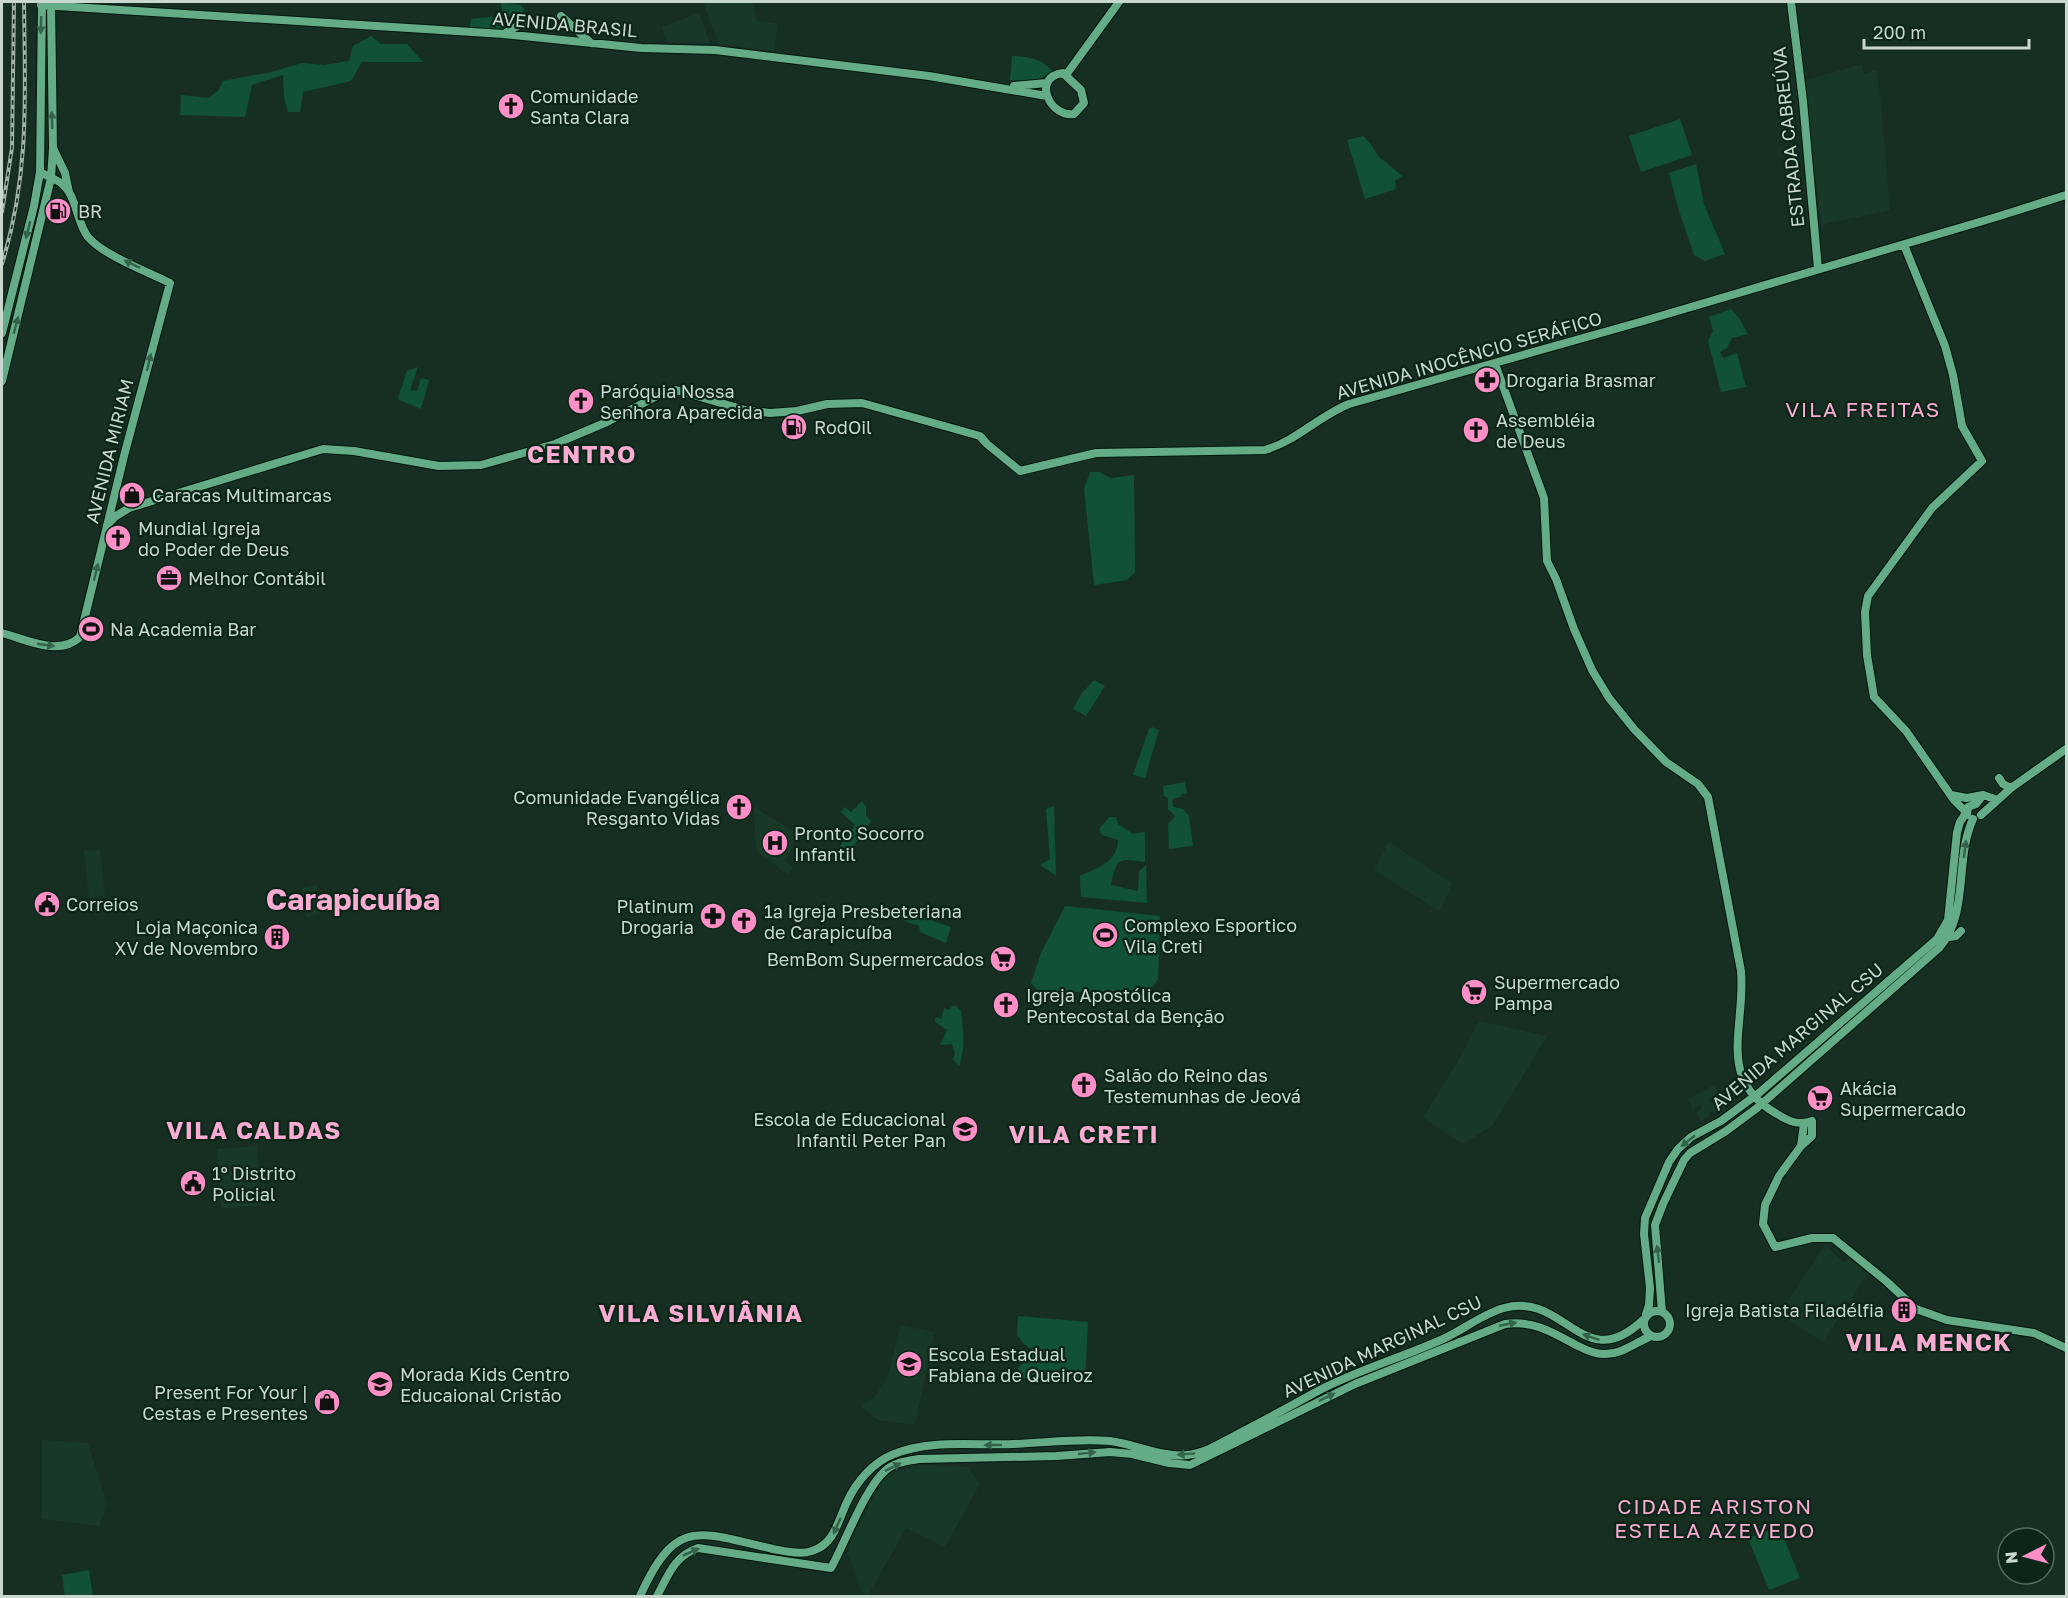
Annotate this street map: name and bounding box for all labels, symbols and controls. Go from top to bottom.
street label: AVENIDA BRASIL [492,7,638,41]
scale bar [1864,12,2029,50]
one-way arrow [36,15,46,34]
text: 200 m [1873,21,1926,43]
street label: ESTRADA CABREÚVA [1768,46,1808,228]
place label: Comunidade Santa Clara [530,85,639,128]
church icon: Comunidade Santa Clara [496,91,526,121]
one-way arrow [47,110,56,129]
fuel station icon: BR [43,196,73,226]
place label: BR [78,200,102,222]
one-way arrow [22,220,32,239]
one-way arrow [124,260,141,269]
street label: AVENIDA INOCÊNCIO SERÁFICO [1334,306,1604,404]
one-way arrow [12,315,21,333]
one-way arrow [144,353,154,372]
pharmacy icon: Drogaria Brasmar [1472,365,1502,395]
place label: Drogaria Brasmar [1506,369,1656,391]
street label: AVENIDA MIRIAM [80,376,138,526]
place label: Paróquia Nossa Senhora Aparecida [600,380,763,423]
church icon: Paróquia Nossa Senhora Aparecida [566,386,596,416]
district label: VILA FREITAS [1785,396,1941,422]
place label: Assembléia de Deus [1496,409,1596,452]
fuel station icon: RodOil [779,412,809,442]
church icon: Assembléia de Deus [1461,415,1491,445]
place label: RodOil [814,416,872,438]
district label: CENTRO [527,439,637,468]
shop icon: Caracas Multimarcas [117,480,147,510]
place label: Caracas Multimarcas [152,484,332,506]
place label: Mundial Igreja do Poder de Deus [138,517,289,560]
church icon: Mundial Igreja do Poder de Deus [103,523,133,553]
one-way arrow [91,562,101,581]
office icon: Melhor Contábil [154,563,184,593]
place label: Melhor Contábil [188,567,326,589]
sports icon: Na Academia Bar [76,614,106,644]
place label: Na Academia Bar [110,618,256,640]
one-way arrow [36,640,55,649]
place label: Comunidade Evangélica Resganto Vidas [513,786,720,829]
church icon: Comunidade Evangélica Resganto Vidas [724,792,754,822]
place label: Pronto Socorro Infantil [794,822,924,865]
hospital icon: Pronto Socorro Infantil [760,828,790,858]
one-way arrow [1960,839,1969,858]
district label: Carapicuíba [266,881,440,917]
public building icon: Correios [32,889,62,919]
place label: Correios [66,893,139,915]
place label: Platinum Drogaria [617,895,694,938]
place label: 1ª Igreja Presbeteriana de Carapicuíba [764,900,962,943]
pharmacy icon: Platinum Drogaria [698,901,728,931]
church icon: 1ª Igreja Presbeteriana de Carapicuíba [729,906,759,936]
place label: Complexo Esportico Vila Creti [1124,914,1297,957]
place label: Loja Maçonica XV de Novembro [114,916,258,959]
sports icon: Complexo Esportico Vila Creti [1090,920,1120,950]
building icon: Loja Maçonica XV de Novembro [262,922,292,952]
supermarket icon: BemBom Supermercados [988,944,1018,974]
place label: BemBom Supermercados [767,948,984,970]
street label: AVENIDA MARGINAL CSU [1707,958,1887,1114]
place label: Supermercado Pampa [1494,971,1620,1014]
supermarket icon: Supermercado Pampa [1459,977,1489,1007]
place label: Igreja Apostólica Pentecostal da Benção [1026,984,1224,1027]
church icon: Igreja Apostólica Pentecostal da Benção [991,990,1021,1020]
place label: Salão do Reino das Testemunhas de Jeová [1104,1064,1301,1107]
church icon: Salão do Reino das Testemunhas de Jeová [1069,1070,1099,1100]
place label: Akácia Supermercado [1840,1077,1966,1120]
supermarket icon: Akácia Supermercado [1805,1083,1835,1113]
place label: Escola de Educacional Infantil Peter Pan [753,1108,946,1151]
school or university icon: Escola de Educacional Infantil Peter Pan [950,1114,980,1144]
district label: VILA CALDAS [166,1115,342,1144]
district label: VILA CRETI [1009,1119,1159,1148]
one-way arrow [1680,1134,1696,1147]
place label: 1º Distrito Policial [212,1162,296,1205]
public building icon: 1º Distrito Policial [178,1168,208,1198]
one-way arrow [1654,1244,1663,1263]
street label: AVENIDA MARGINAL CSU [1279,1290,1485,1402]
building icon: Igreja Batista Filadélfia [1889,1295,1919,1325]
district label: VILA SILVIÂNIA [598,1298,804,1327]
place label: Igreja Batista Filadélfia [1685,1299,1884,1321]
one-way arrow [1499,1319,1518,1328]
district label: VILA MENCK [1846,1327,2012,1356]
one-way arrow [1582,1332,1600,1342]
place label: Escola Estadual Fabiana de Queiroz [928,1343,1093,1386]
school or university icon: Escola Estadual Fabiana de Queiroz [894,1349,924,1379]
place label: Morada Kids Centro Educaional Cristão [400,1363,570,1406]
school or university icon: Morada Kids Centro Educaional Cristão [365,1369,395,1399]
place label: Present For Your | Cestas e Presentes [142,1381,308,1424]
shop icon: Present For Your | Cestas e Presentes [312,1387,342,1417]
one-way arrow [1319,1392,1336,1401]
one-way arrow [983,1440,1002,1450]
one-way arrow [1077,1448,1096,1458]
one-way arrow [1176,1449,1195,1458]
one-way arrow [885,1462,902,1471]
district label: CIDADE ARISTON ESTELA AZEVEDO [1614,1493,1816,1543]
one-way arrow [832,1518,842,1536]
north arrow [1996,1526,2056,1586]
one-way arrow [683,1547,701,1557]
text: N [2001,1550,2022,1565]

